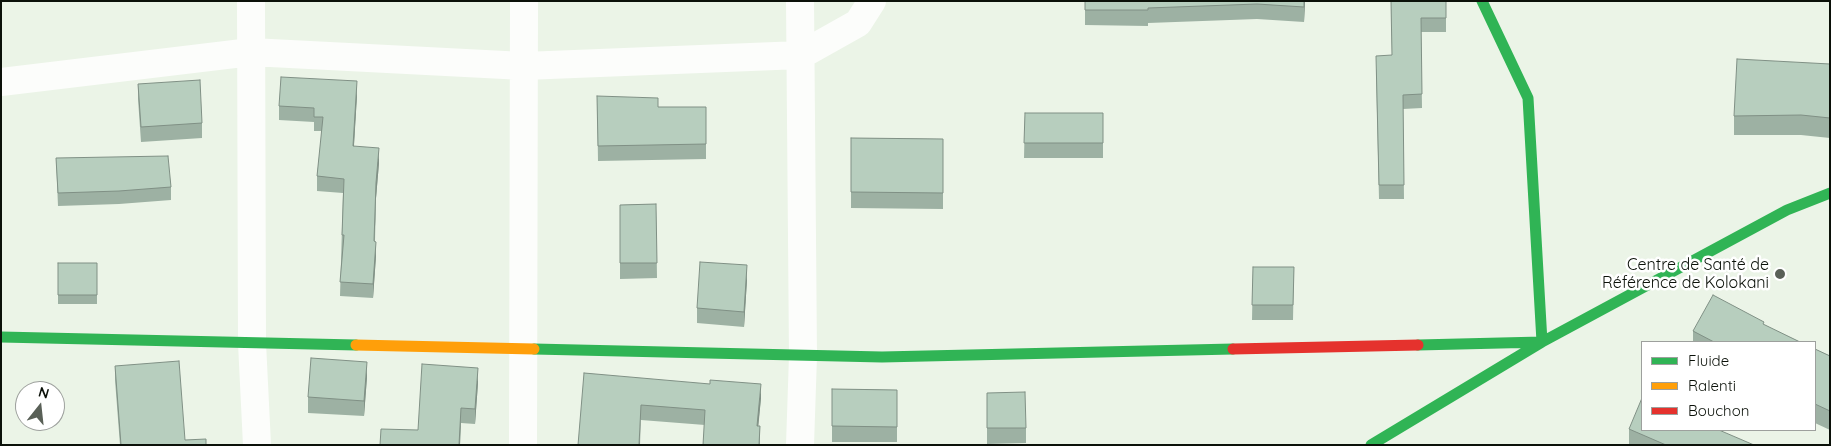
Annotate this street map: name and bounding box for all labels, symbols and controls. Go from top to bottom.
place label: Centre de Santé de Référence de Kolokani [1602,255,1769,293]
marker: Centre de Santé de Référence de Kolokani [1773,267,1787,281]
legend [1641,341,1816,431]
text: Fluide [1688,351,1729,370]
text: Ralenti [1688,376,1736,395]
north arrow [15,381,65,431]
text: N [36,382,51,403]
text: Bouchon [1688,401,1749,420]

